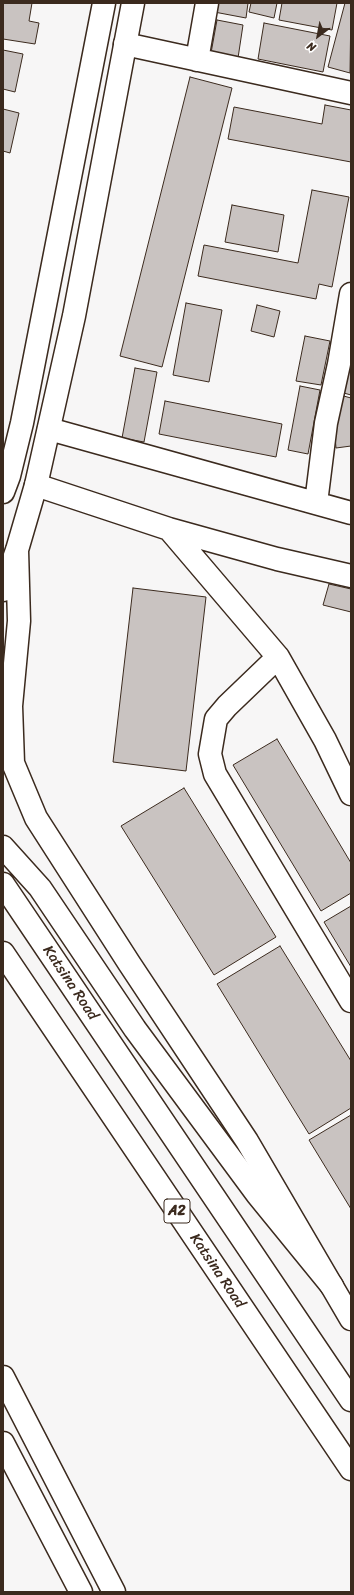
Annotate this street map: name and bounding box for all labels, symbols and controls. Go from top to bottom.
north arrow [298,16,338,56]
text: N [303,37,320,57]
street label: Katsina Road [38,942,102,1024]
road number: A2 [164,1199,190,1223]
street label: Katsina Road [185,1230,249,1312]

